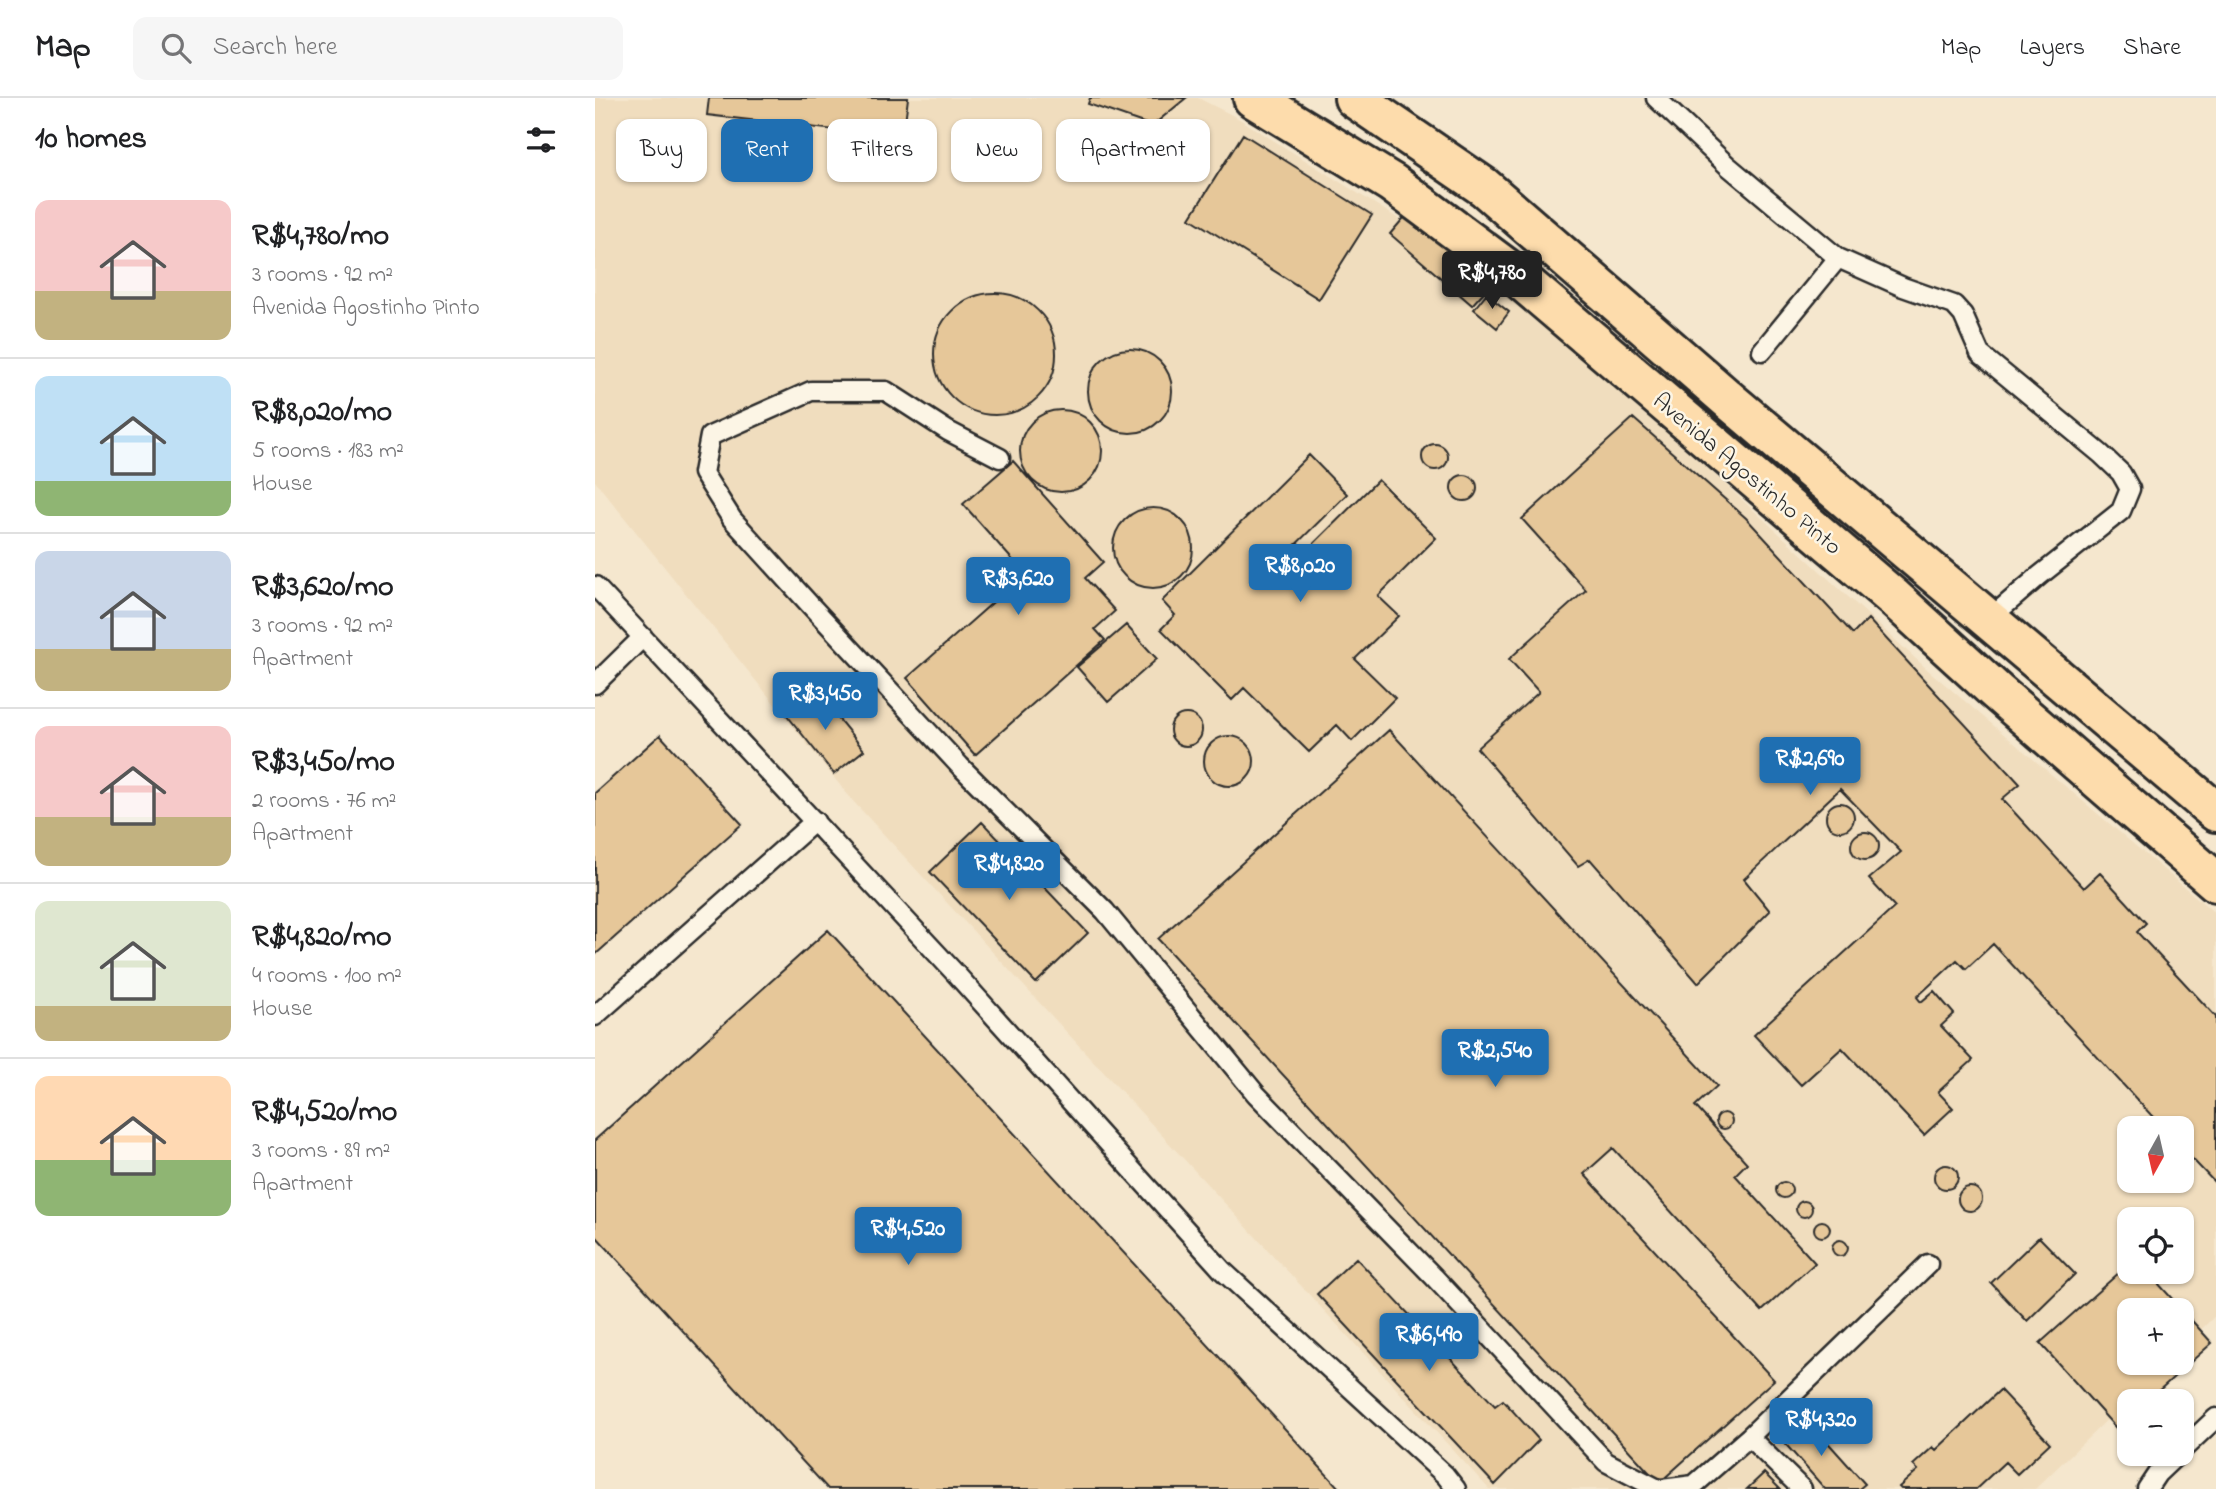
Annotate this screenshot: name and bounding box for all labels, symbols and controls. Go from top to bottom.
search box [133,17,623,80]
text: Map [35,24,91,72]
icon: search [157,29,195,67]
text: Search here [213,29,337,67]
text: Map [1941,31,1981,66]
text: Layers [2019,31,2085,66]
text: Share [2123,31,2181,66]
text: 10 homes [35,118,147,162]
chip: Buy [616,119,707,182]
chip: Rent [721,119,813,182]
chip: Filters [827,119,937,182]
chip: New [951,119,1042,182]
chip: Apartment [1056,119,1210,182]
icon: filters [522,121,560,159]
text: R$4,780/mo [252,215,389,259]
icon: home [91,228,175,312]
pin: R$4,780 [1427,252,1557,311]
text: R$4,780 [1458,257,1526,290]
text: 3 rooms · 92 m² [252,259,393,292]
text: Avenida Agostinho Pinto [252,292,480,325]
street label: Avenida Agostinho Pinto [1644,385,1849,565]
text: R$8,020/mo [252,391,392,435]
icon: home [91,404,175,488]
text: 5 rooms · 183 m² [252,435,404,468]
text: House [252,468,312,501]
pin: R$8,020 [1235,545,1365,604]
text: R$8,020 [1265,550,1335,583]
pin: R$3,620 [953,558,1083,617]
text: R$3,620 [982,563,1054,596]
text: R$3,620/mo [252,566,394,610]
icon: home [91,579,175,663]
text: 3 rooms · 92 m² [252,610,393,643]
text: Apartment [252,643,353,676]
pin: R$3,450 [760,672,890,732]
text: R$3,450 [789,678,861,711]
pin: R$2,690 [1745,738,1875,797]
text: R$3,450/mo [252,741,395,785]
text: R$2,690 [1776,743,1845,776]
icon: home [91,754,175,838]
text: 2 rooms · 76 m² [252,785,396,818]
text: Apartment [252,818,353,851]
pin: R$4,820 [944,842,1074,902]
text: R$4,820 [974,848,1044,881]
text: R$4,820/mo [252,916,392,960]
icon: home [91,929,175,1013]
text: 4 rooms · 100 m² [252,960,402,993]
text: House [252,993,312,1026]
pin: R$2,540 [1430,1030,1560,1089]
text: R$2,540 [1458,1035,1532,1068]
text: R$4,520/mo [252,1091,397,1135]
icon: home [91,1104,175,1188]
north arrow [2117,1116,2195,1194]
map controls [2117,1116,2194,1466]
text: 3 rooms · 89 m² [252,1135,390,1168]
text: Apartment [252,1168,353,1201]
button: locate [2117,1207,2194,1284]
pin: R$4,520 [843,1208,973,1267]
text: R$4,520 [871,1213,945,1246]
button: + [2117,1298,2194,1375]
pin: R$6,490 [1364,1314,1494,1373]
text: R$6,490 [1395,1319,1463,1352]
button: − [2117,1389,2194,1466]
pin: R$4,320 [1756,1398,1886,1458]
text: R$4,320 [1786,1404,1856,1437]

